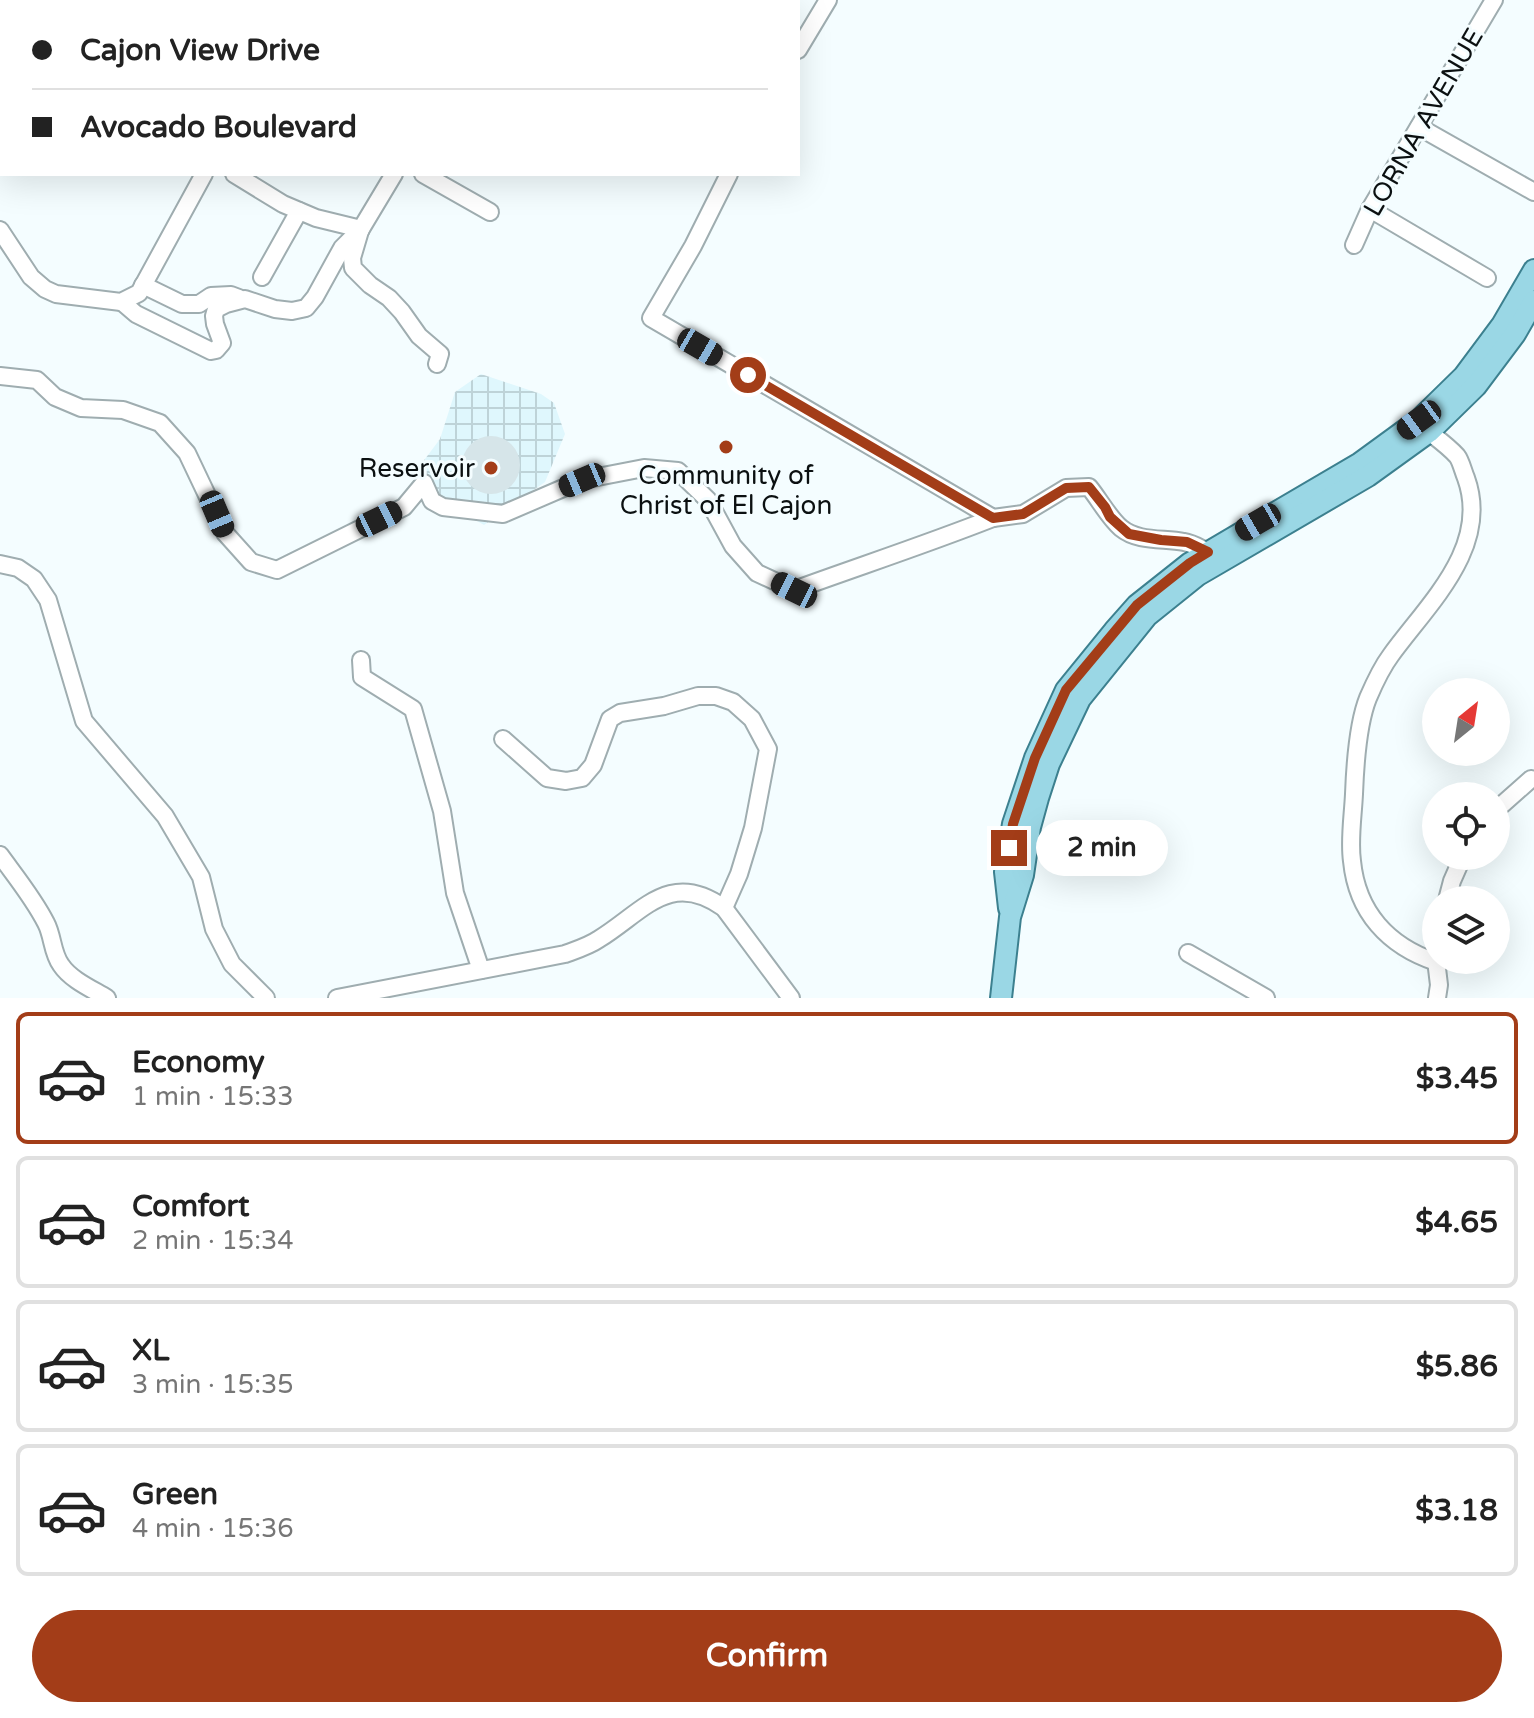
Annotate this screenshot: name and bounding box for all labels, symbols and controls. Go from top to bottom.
street label: LORNA AVENUE [1357,23,1490,222]
text: Cajon View Drive [80,32,320,69]
text: Avocado Boulevard [80,109,357,146]
car [673,325,727,369]
route start [730,357,766,393]
car [1393,396,1445,444]
marker: Community of Christ of El Cajon [717,438,735,456]
place label: Reservoir [359,453,475,484]
marker: Reservoir [482,459,500,477]
car [555,460,609,500]
place label: Community of Christ of El Cajon [620,460,832,521]
car [197,487,237,541]
car [352,498,406,540]
car [1231,500,1285,544]
car [767,569,821,611]
north arrow [1422,678,1510,766]
map controls [1422,678,1510,974]
button: locate [1422,782,1510,870]
callout: 2 min [1037,820,1169,876]
route end [991,830,1027,866]
text: 2 min [1067,832,1137,863]
button: layers [1422,886,1510,974]
icon: car [36,1042,108,1114]
text: Economy [132,1044,265,1081]
text: $3.45 [1416,1060,1498,1097]
text: 1 min · 15:33 [132,1081,294,1112]
icon: car [36,1186,108,1258]
text: Comfort [132,1188,250,1225]
text: $4.65 [1415,1204,1498,1241]
text: 2 min · 15:34 [132,1225,294,1256]
icon: car [36,1330,108,1402]
text: XL [132,1332,169,1369]
text: $5.86 [1416,1348,1498,1385]
text: 3 min · 15:35 [132,1369,294,1400]
icon: car [36,1474,108,1546]
text: Green [132,1476,218,1513]
text: $3.18 [1415,1492,1498,1529]
text: 4 min · 15:36 [132,1513,294,1544]
button: Confirm [32,1610,1502,1702]

